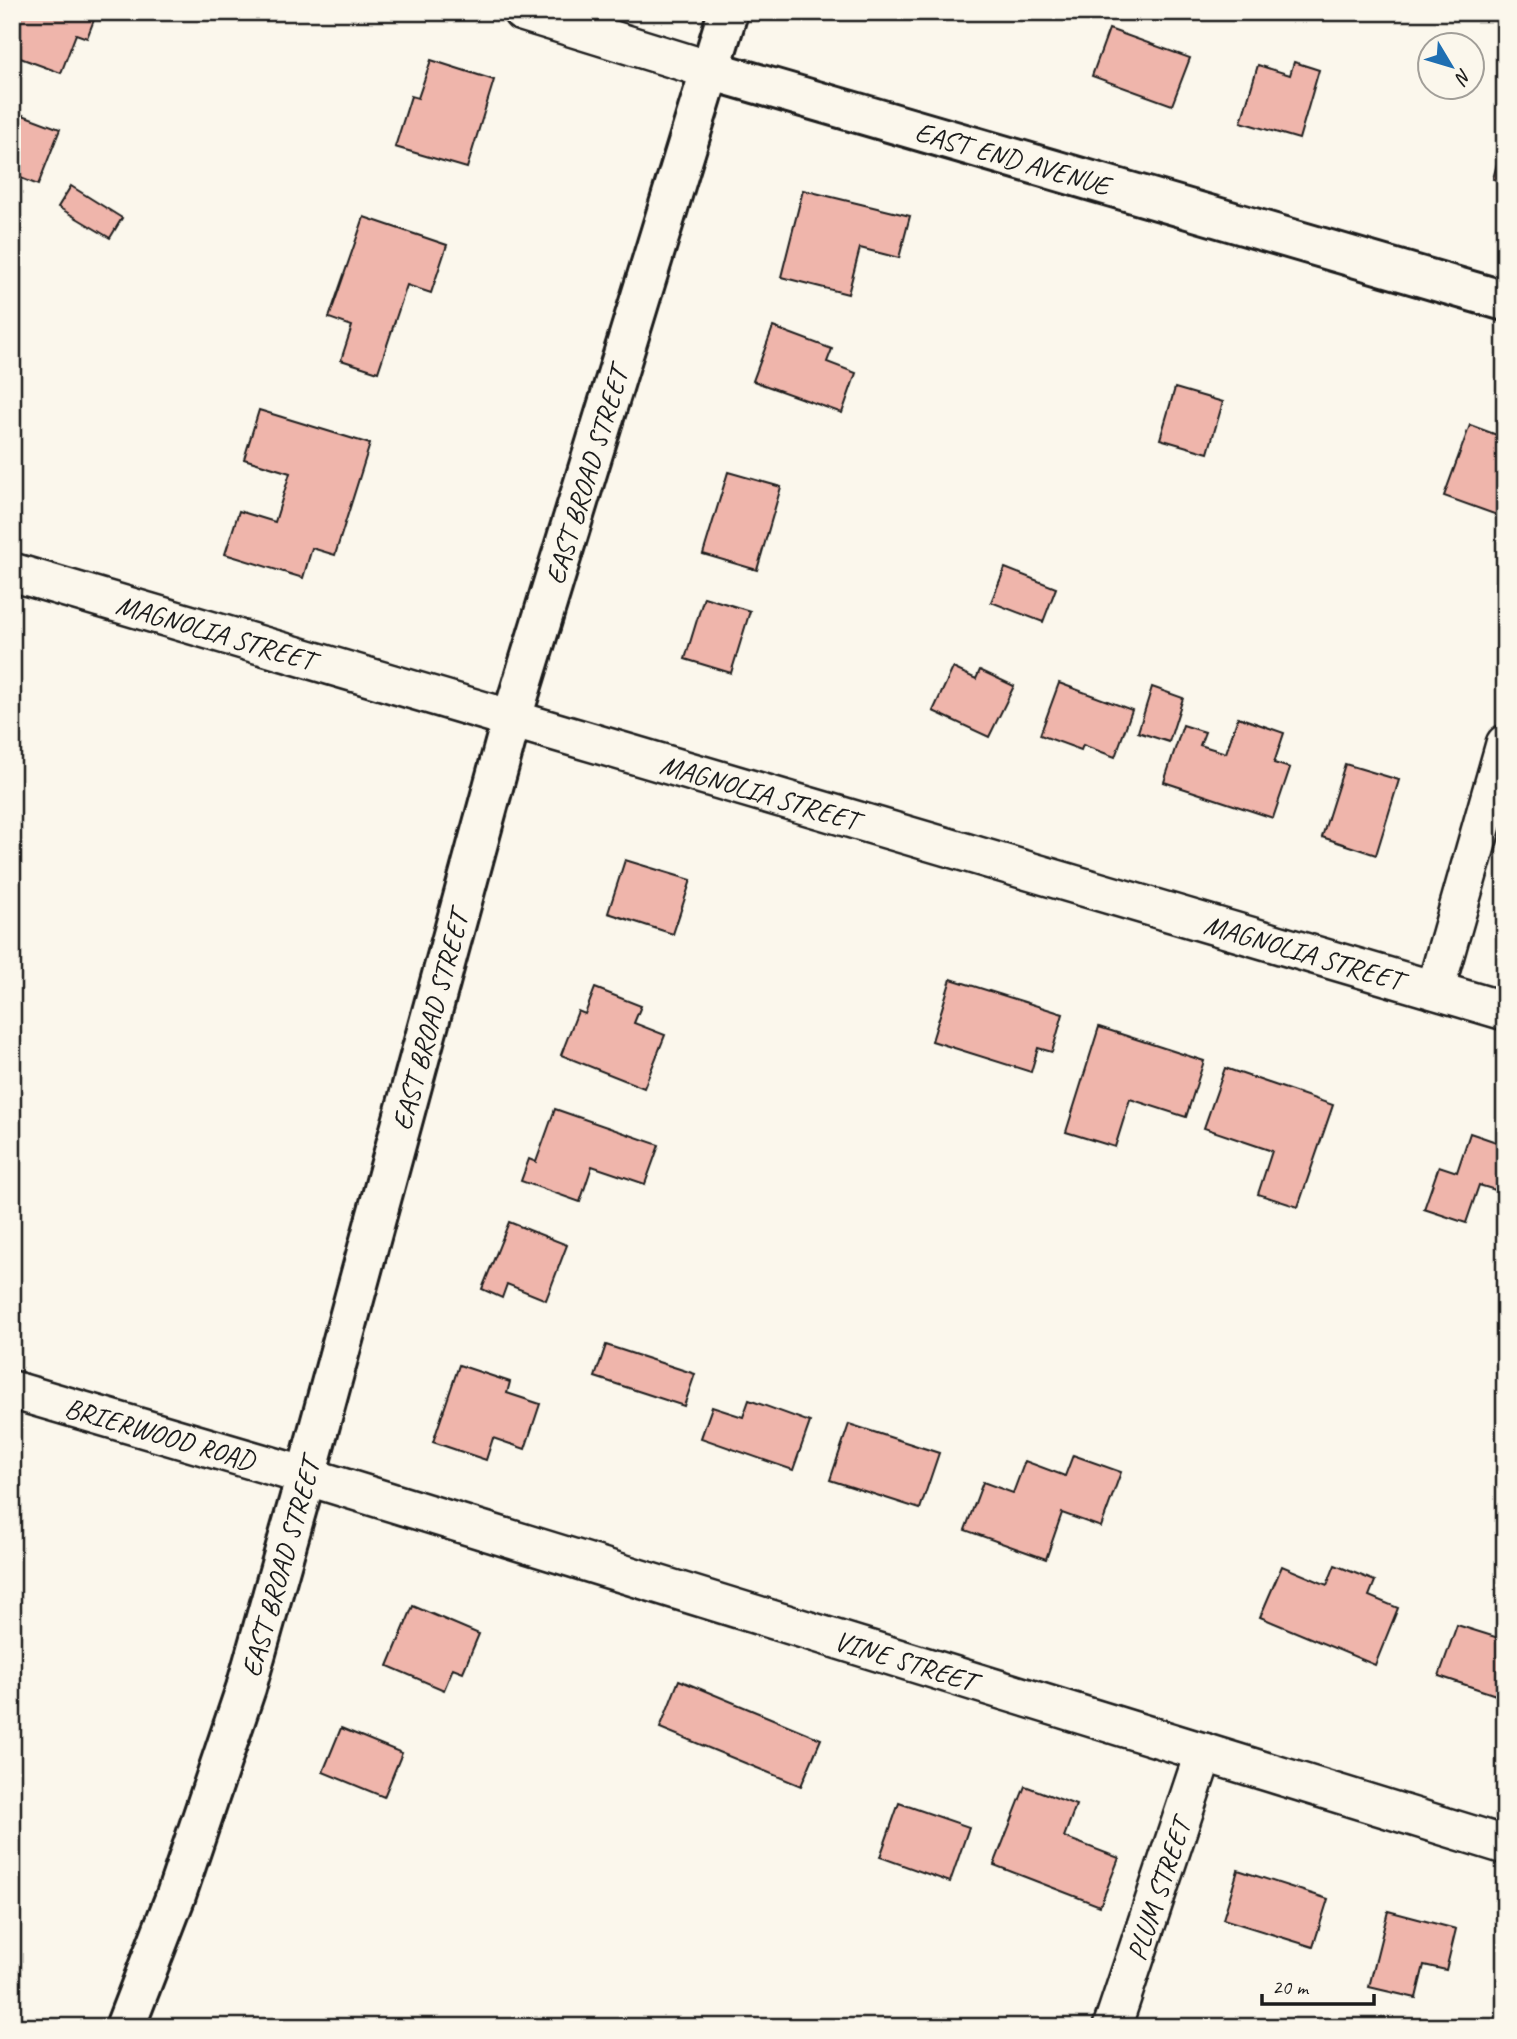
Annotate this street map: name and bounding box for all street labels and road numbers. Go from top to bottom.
street label: EAST END AVENUE [911,113,1117,204]
street label: EAST BROAD STREET [536,357,638,588]
street label: MAGNOLIA STREET [112,586,325,679]
street label: MAGNOLIA STREET [656,746,869,839]
street label: EAST BROAD STREET [383,901,478,1134]
street label: MAGNOLIA STREET [1200,906,1413,999]
street label: BRIERWOOD ROAD [61,1389,261,1478]
street label: EAST BROAD STREET [233,1448,329,1680]
street label: VINE STREET [830,1622,986,1701]
street label: PLUM STREET [1118,1809,1200,1965]

